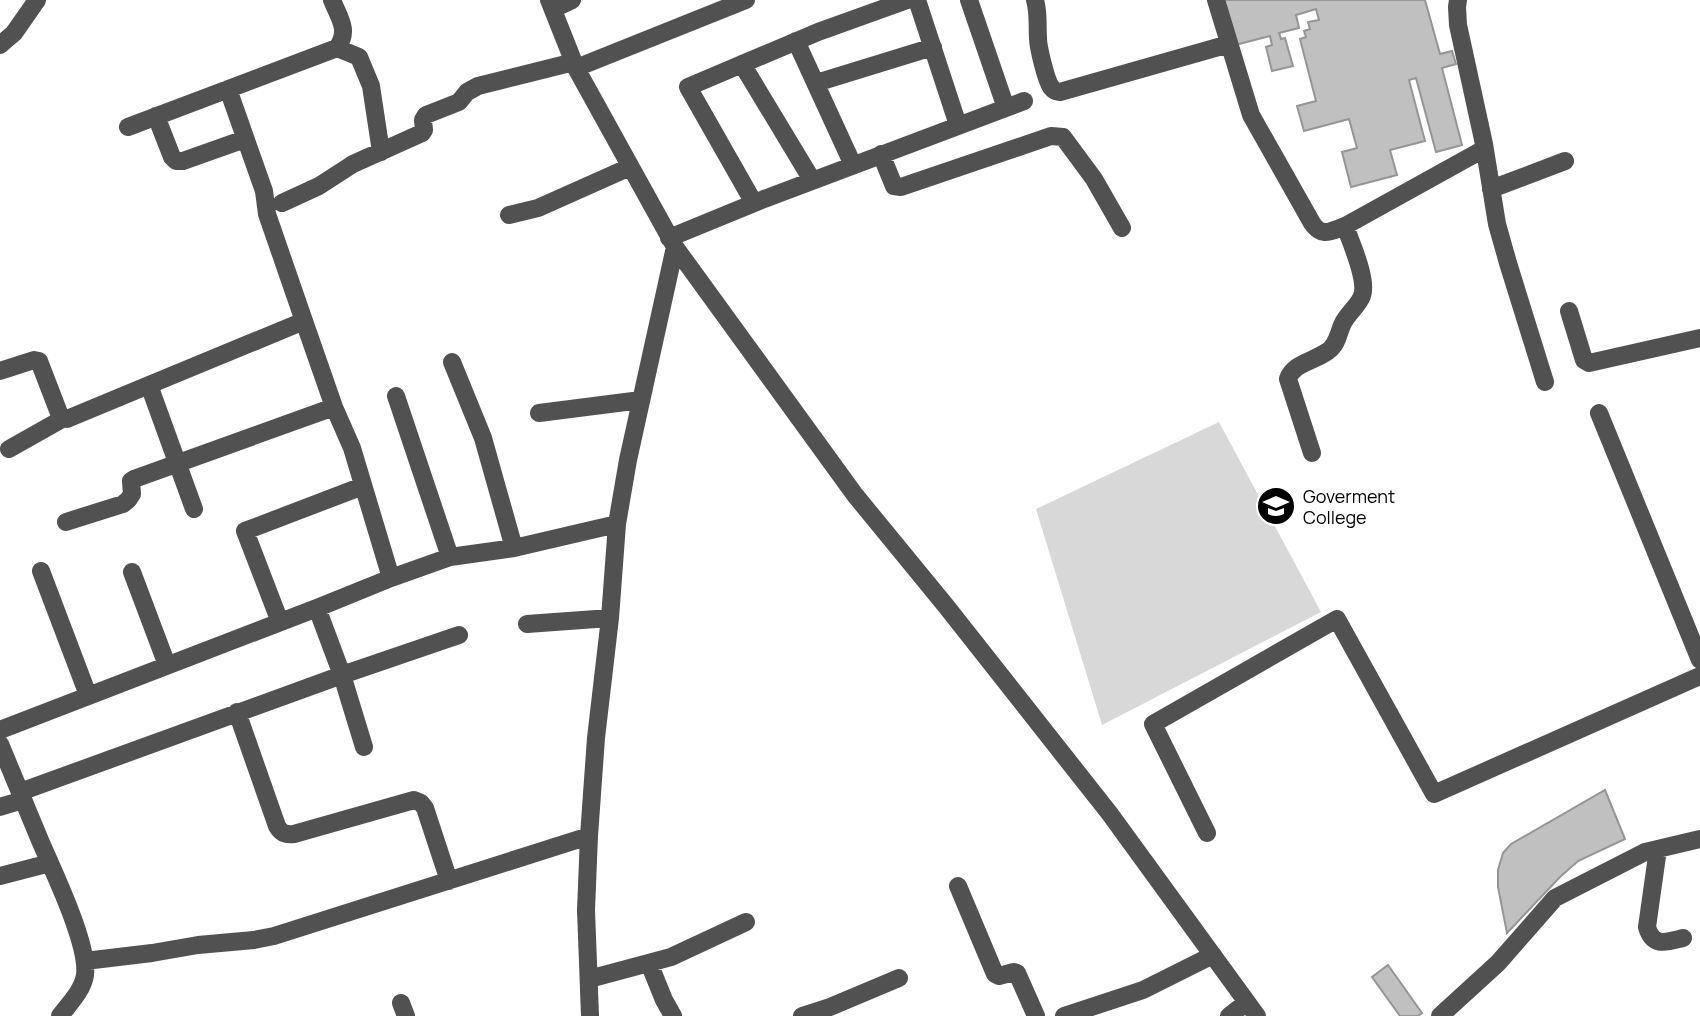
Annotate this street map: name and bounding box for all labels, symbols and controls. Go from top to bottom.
place label: Goverment College [1303,484,1395,529]
school or university icon: Goverment College [1255,485,1297,527]

